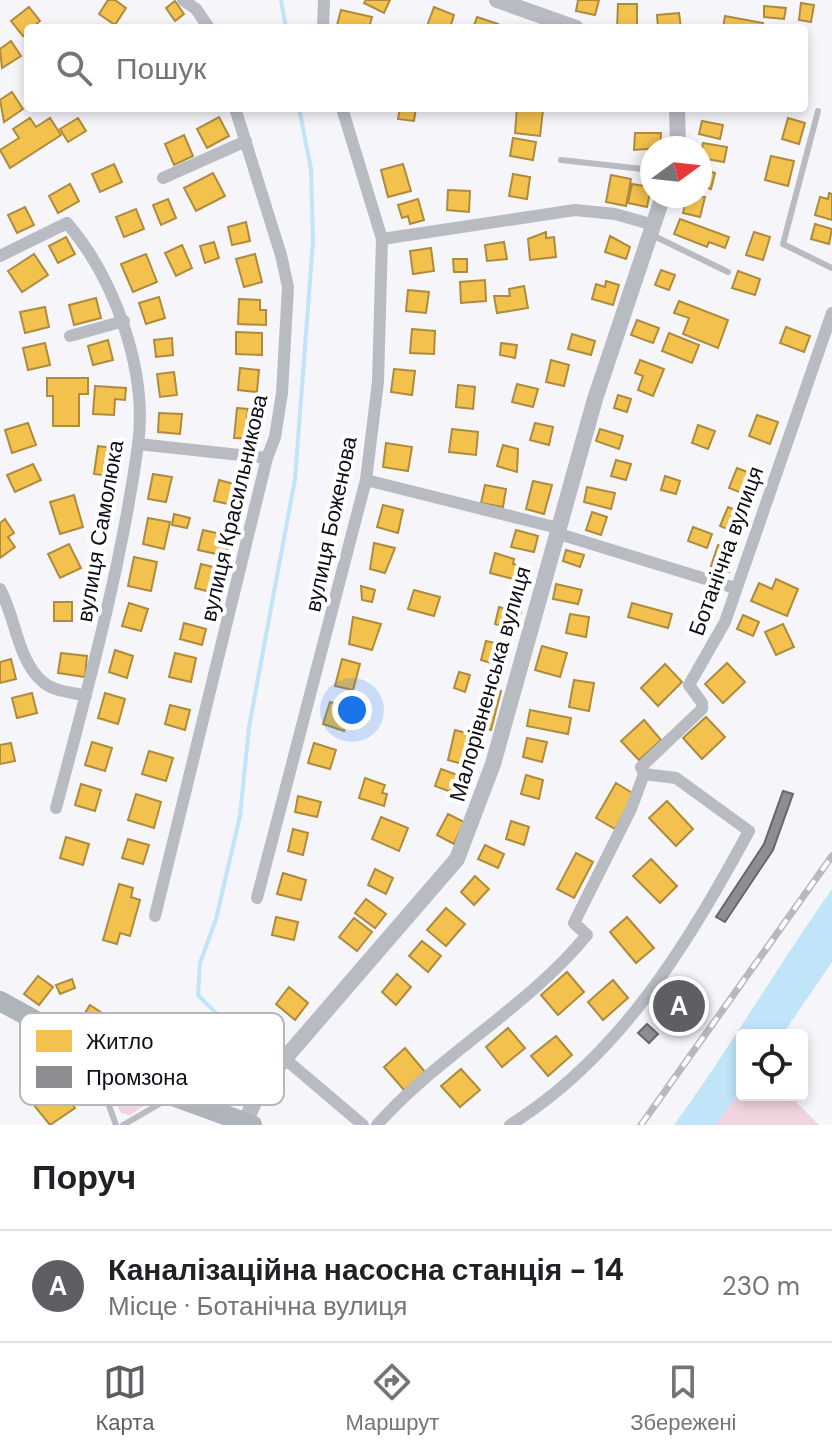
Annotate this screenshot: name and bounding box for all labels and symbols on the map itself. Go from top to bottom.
north arrow [640,136,712,208]
street label: вулиця Красильникова [194,391,274,624]
street label: вулиця Боженова [298,433,364,614]
street label: вулиця Самолюка [70,437,130,624]
street label: Ботанічна вулиця [682,462,770,640]
street label: Малорівненська вулиця [443,563,537,805]
your location [332,690,372,730]
pin: A [653,976,705,1036]
legend [20,1013,284,1105]
text: Житло [86,1027,154,1056]
text: Промзона [86,1063,188,1092]

